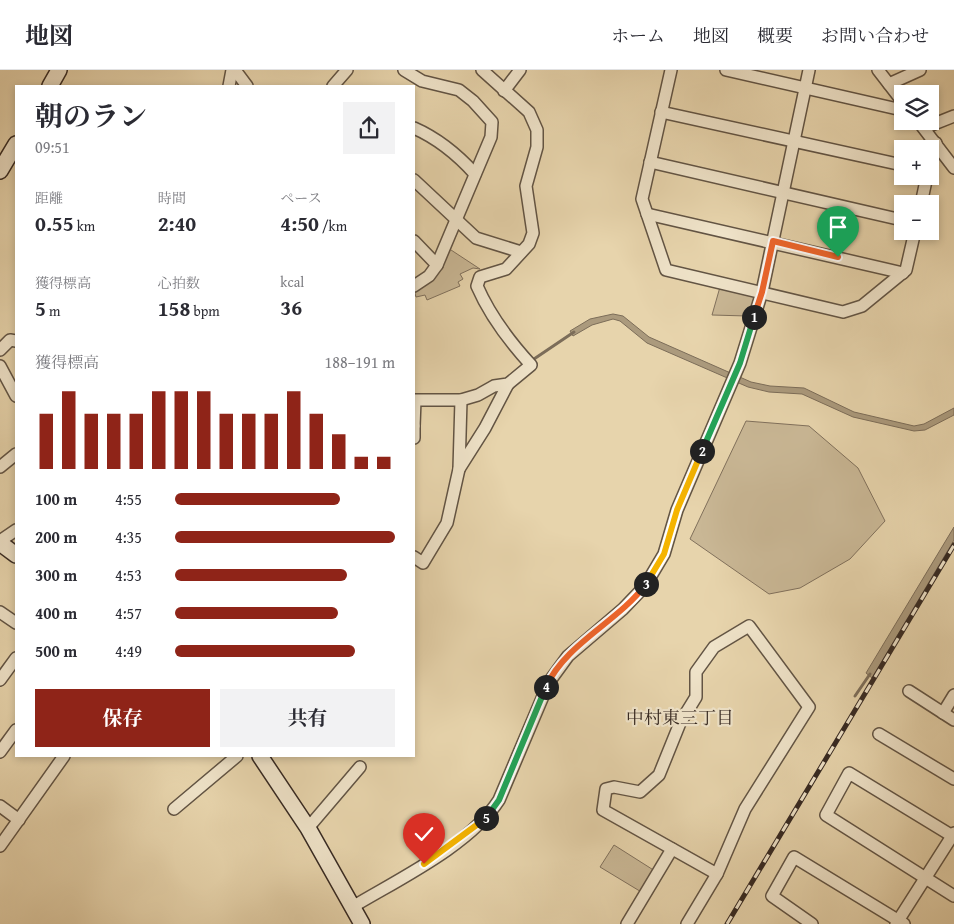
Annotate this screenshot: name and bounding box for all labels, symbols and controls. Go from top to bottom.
text: 地図 [25,18,73,53]
text: ホーム [611,22,665,49]
text: 地図 [693,22,729,49]
text: 概要 [757,22,793,49]
text: お問い合わせ [821,22,929,49]
map controls [894,85,939,240]
button: layers [894,85,939,130]
text: 朝のラン [35,95,147,136]
button: share [343,102,395,154]
text: 09:51 [35,135,70,159]
button: + [894,140,939,185]
text: 距離 [35,188,63,208]
text: 時間 [158,188,186,208]
text: ペース [280,188,322,208]
button: − [894,195,939,240]
pin [817,206,859,257]
text: 0.55 [35,208,74,239]
text: 2:40 [158,208,196,239]
text: 4:50 [280,208,319,239]
icon: arrive [824,213,852,241]
text: km [74,216,95,236]
text: /km [319,216,347,236]
text: kcal [280,272,304,292]
text: 獲得標高 [35,273,91,293]
text: 心拍数 [158,273,200,293]
text: 36 [280,292,302,323]
text: 5 [35,293,46,324]
text: 158 [158,293,190,324]
text: m [46,301,60,321]
text: bpm [190,301,220,321]
pin: 1 [742,304,766,330]
text: 1 [751,307,758,327]
text: 獲得標高 [35,350,99,374]
text: 188–191 m [325,350,395,374]
pin: 2 [690,438,714,464]
text: 2 [699,441,706,461]
text: 100 m [35,487,77,511]
text: 4:55 [115,487,142,511]
text: 200 m [35,525,77,549]
text: 4:35 [115,525,142,549]
text: 300 m [35,563,77,587]
text: 4:53 [115,563,142,587]
pin: 3 [634,572,658,596]
text: 3 [643,574,650,594]
text: 400 m [35,601,77,625]
text: 4:57 [115,601,142,625]
text: 500 m [35,639,77,663]
text: 4:49 [115,639,142,663]
pin: 4 [534,674,558,700]
text: 4 [543,677,550,697]
button: 保存 [35,689,210,747]
button: 共有 [220,689,395,747]
district label: 中村東三丁目 [626,704,734,731]
pin: 5 [474,806,498,830]
text: 5 [483,808,490,828]
pin [403,813,445,864]
icon: check [410,820,438,848]

